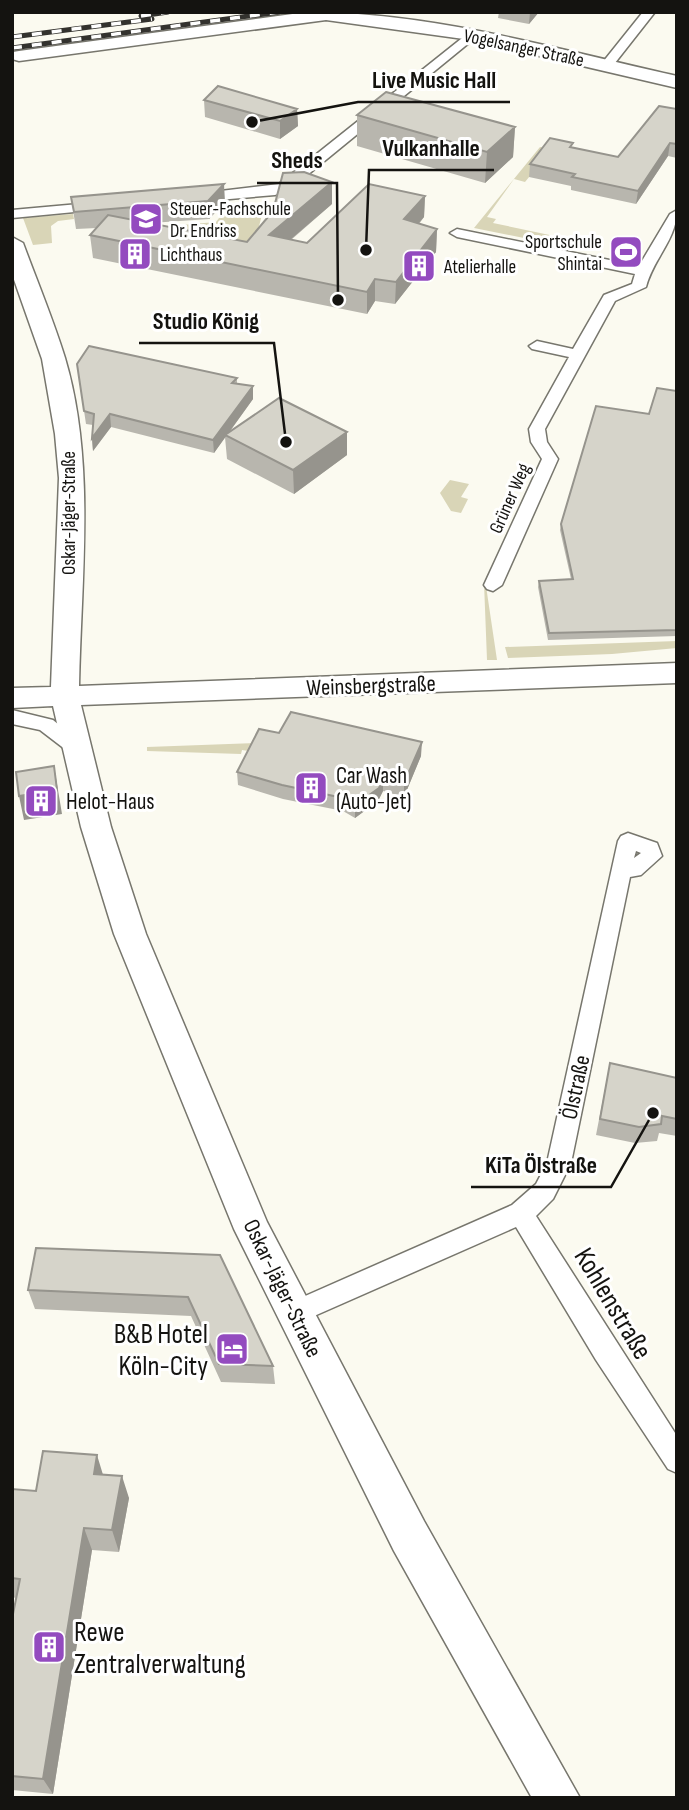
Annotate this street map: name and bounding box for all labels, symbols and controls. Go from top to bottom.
street label: Vogelsanger Straße [461,25,586,72]
callout: Live Music Hall [358,57,510,102]
text: Live Music Hall [372,66,496,95]
callout: Vulkanhalle [369,125,494,170]
text: Vulkanhalle [382,134,480,163]
callout: Sheds [257,138,337,183]
text: Sheds [271,146,323,175]
place label: Steuer-Fachschule Dr. Endriss [170,198,291,243]
school or university icon: Steuer-Fachschule Dr. Endriss [127,200,165,238]
place label: Sportschule Shintai [525,231,602,276]
sports icon: Sportschule Shintai [607,233,645,271]
building icon: Lichthaus [116,235,154,273]
place label: Lichthaus [160,244,223,267]
building icon: Atelierhalle [400,247,438,285]
place label: Atelierhalle [443,256,516,279]
callout: Studio König [139,298,274,343]
text: Studio König [153,307,259,336]
street label: Oskar-Jäger-Straße [58,451,81,575]
street label: Grüner Weg [485,460,536,537]
street label: Weinsbergstraße [306,670,436,702]
place label: Car Wash (Auto-Jet) [336,762,412,816]
building icon: Car Wash (Auto-Jet) [292,769,330,807]
building icon: Helot-Haus [22,782,60,820]
place label: Helot-Haus [66,788,155,816]
street label: Ölstraße [556,1053,596,1122]
callout: KiTa Ölstraße [471,1142,611,1187]
text: KiTa Ölstraße [485,1151,597,1180]
street label: Oskar-Jäger-Straße [237,1215,328,1362]
street label: Kohlenstraße [567,1242,659,1366]
place label: B&B Hotel Köln-City [114,1318,208,1383]
hotel icon: B&B Hotel Köln-City [213,1330,251,1368]
place label: Rewe Zentralverwaltung [74,1616,246,1681]
building icon: Rewe Zentralverwaltung [30,1628,68,1666]

